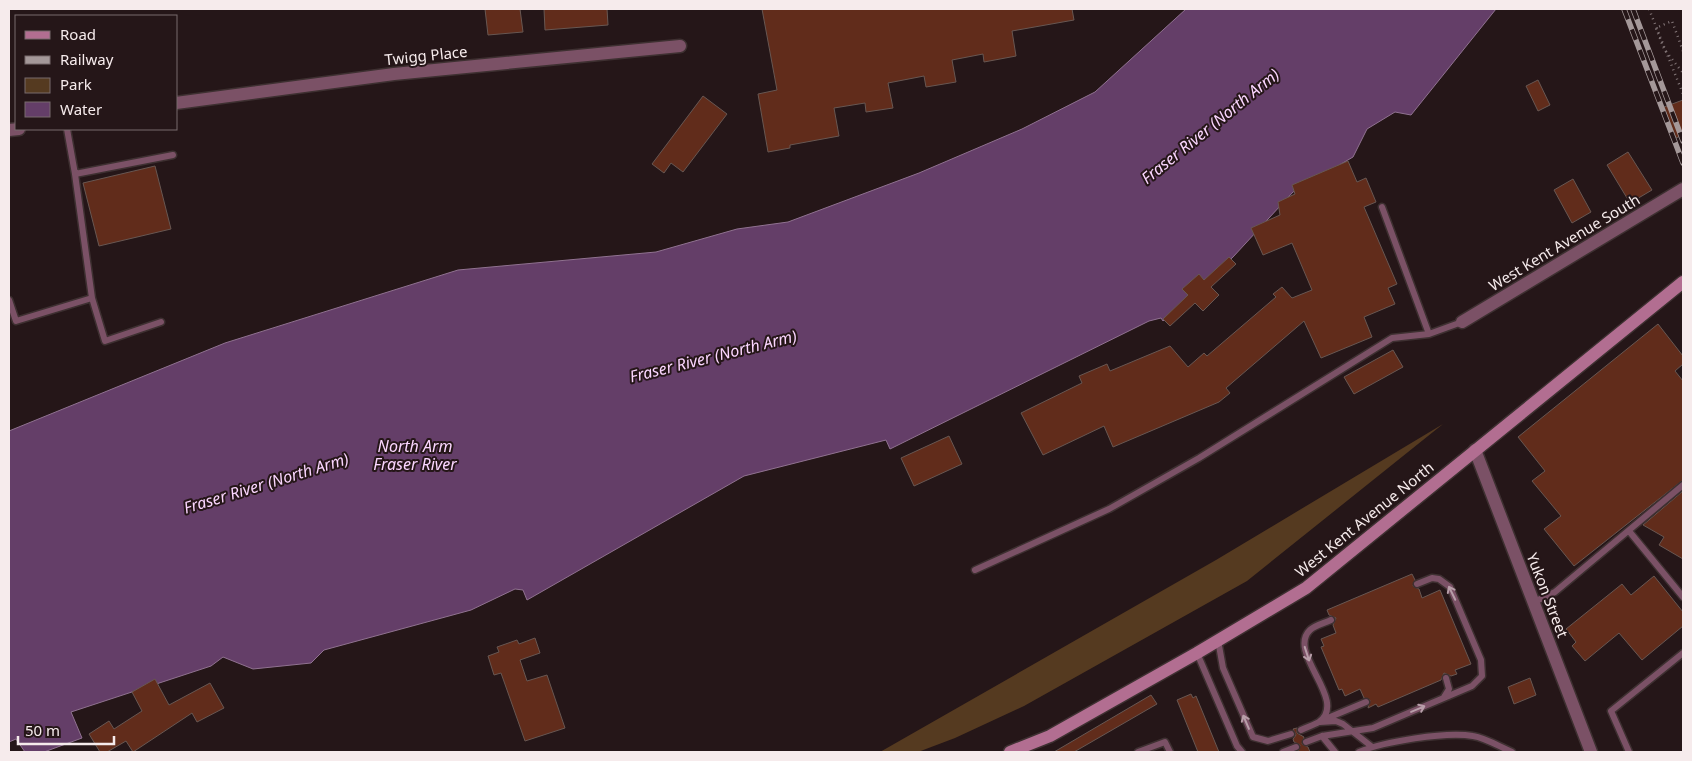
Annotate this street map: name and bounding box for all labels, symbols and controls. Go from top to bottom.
legend [15,15,178,130]
text: Road [60,24,96,44]
street label: Twigg Place [384,41,468,69]
text: Railway [60,49,114,69]
water label: Fraser River (North Arm) [1136,63,1284,189]
text: Park [60,74,92,94]
text: Water [60,99,102,119]
street label: West Kent Avenue South [1485,189,1643,295]
water label: Fraser River (North Arm) [627,325,799,387]
water label: North Arm Fraser River [373,435,457,475]
water label: Fraser River (North Arm) [181,447,351,519]
street label: West Kent Avenue North [1291,457,1437,581]
street label: Yukon Street [1523,550,1574,641]
one-way arrow [1447,586,1457,601]
one-way arrow [1303,645,1313,661]
one-way arrow [1410,704,1425,713]
scale bar [18,714,114,746]
one-way arrow [1240,715,1250,730]
text: 50 m [25,720,60,740]

